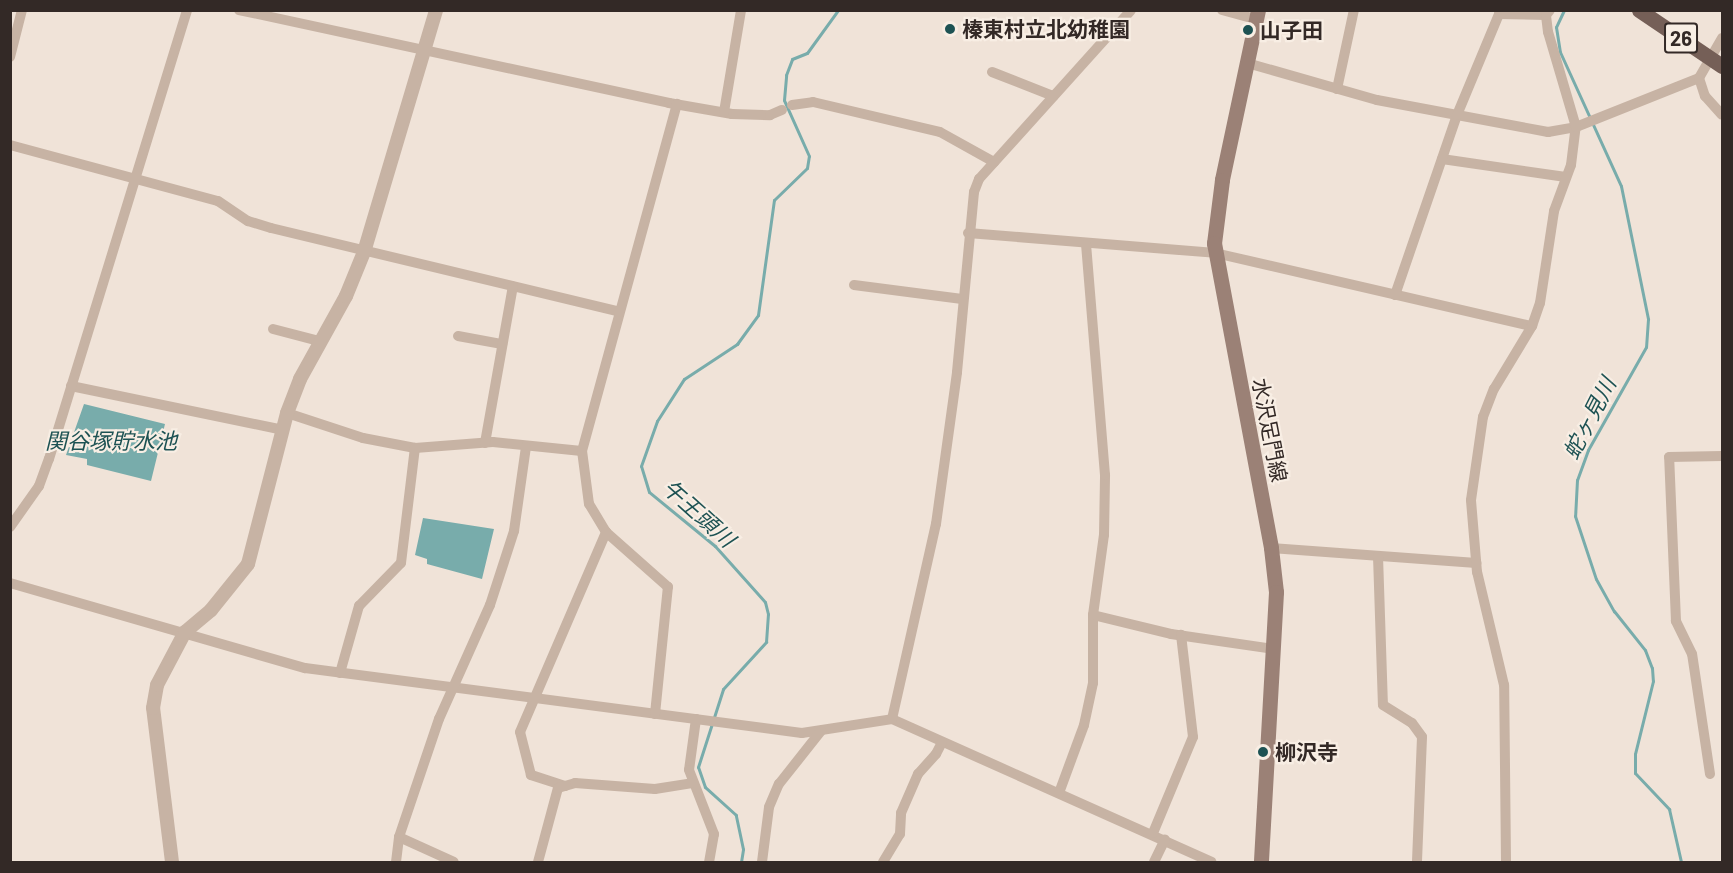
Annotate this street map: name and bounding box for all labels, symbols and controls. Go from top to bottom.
place label: 榛東村立北幼稚園 [962,16,1130,42]
place label: 山子田 [1260,17,1323,43]
road number: 26 [1663,21,1699,55]
marker: 榛東村立北幼稚園 [943,22,957,36]
marker: 山子田 [1241,23,1255,37]
water label: 蛇ヶ見川 [1557,373,1621,463]
street label: 水沢足門線 [1248,376,1292,484]
water label: 関谷塚貯水池 [45,428,177,454]
water label: 午王頭川 [657,474,741,552]
place label: 柳沢寺 [1275,739,1338,765]
marker: 柳沢寺 [1256,745,1270,759]

